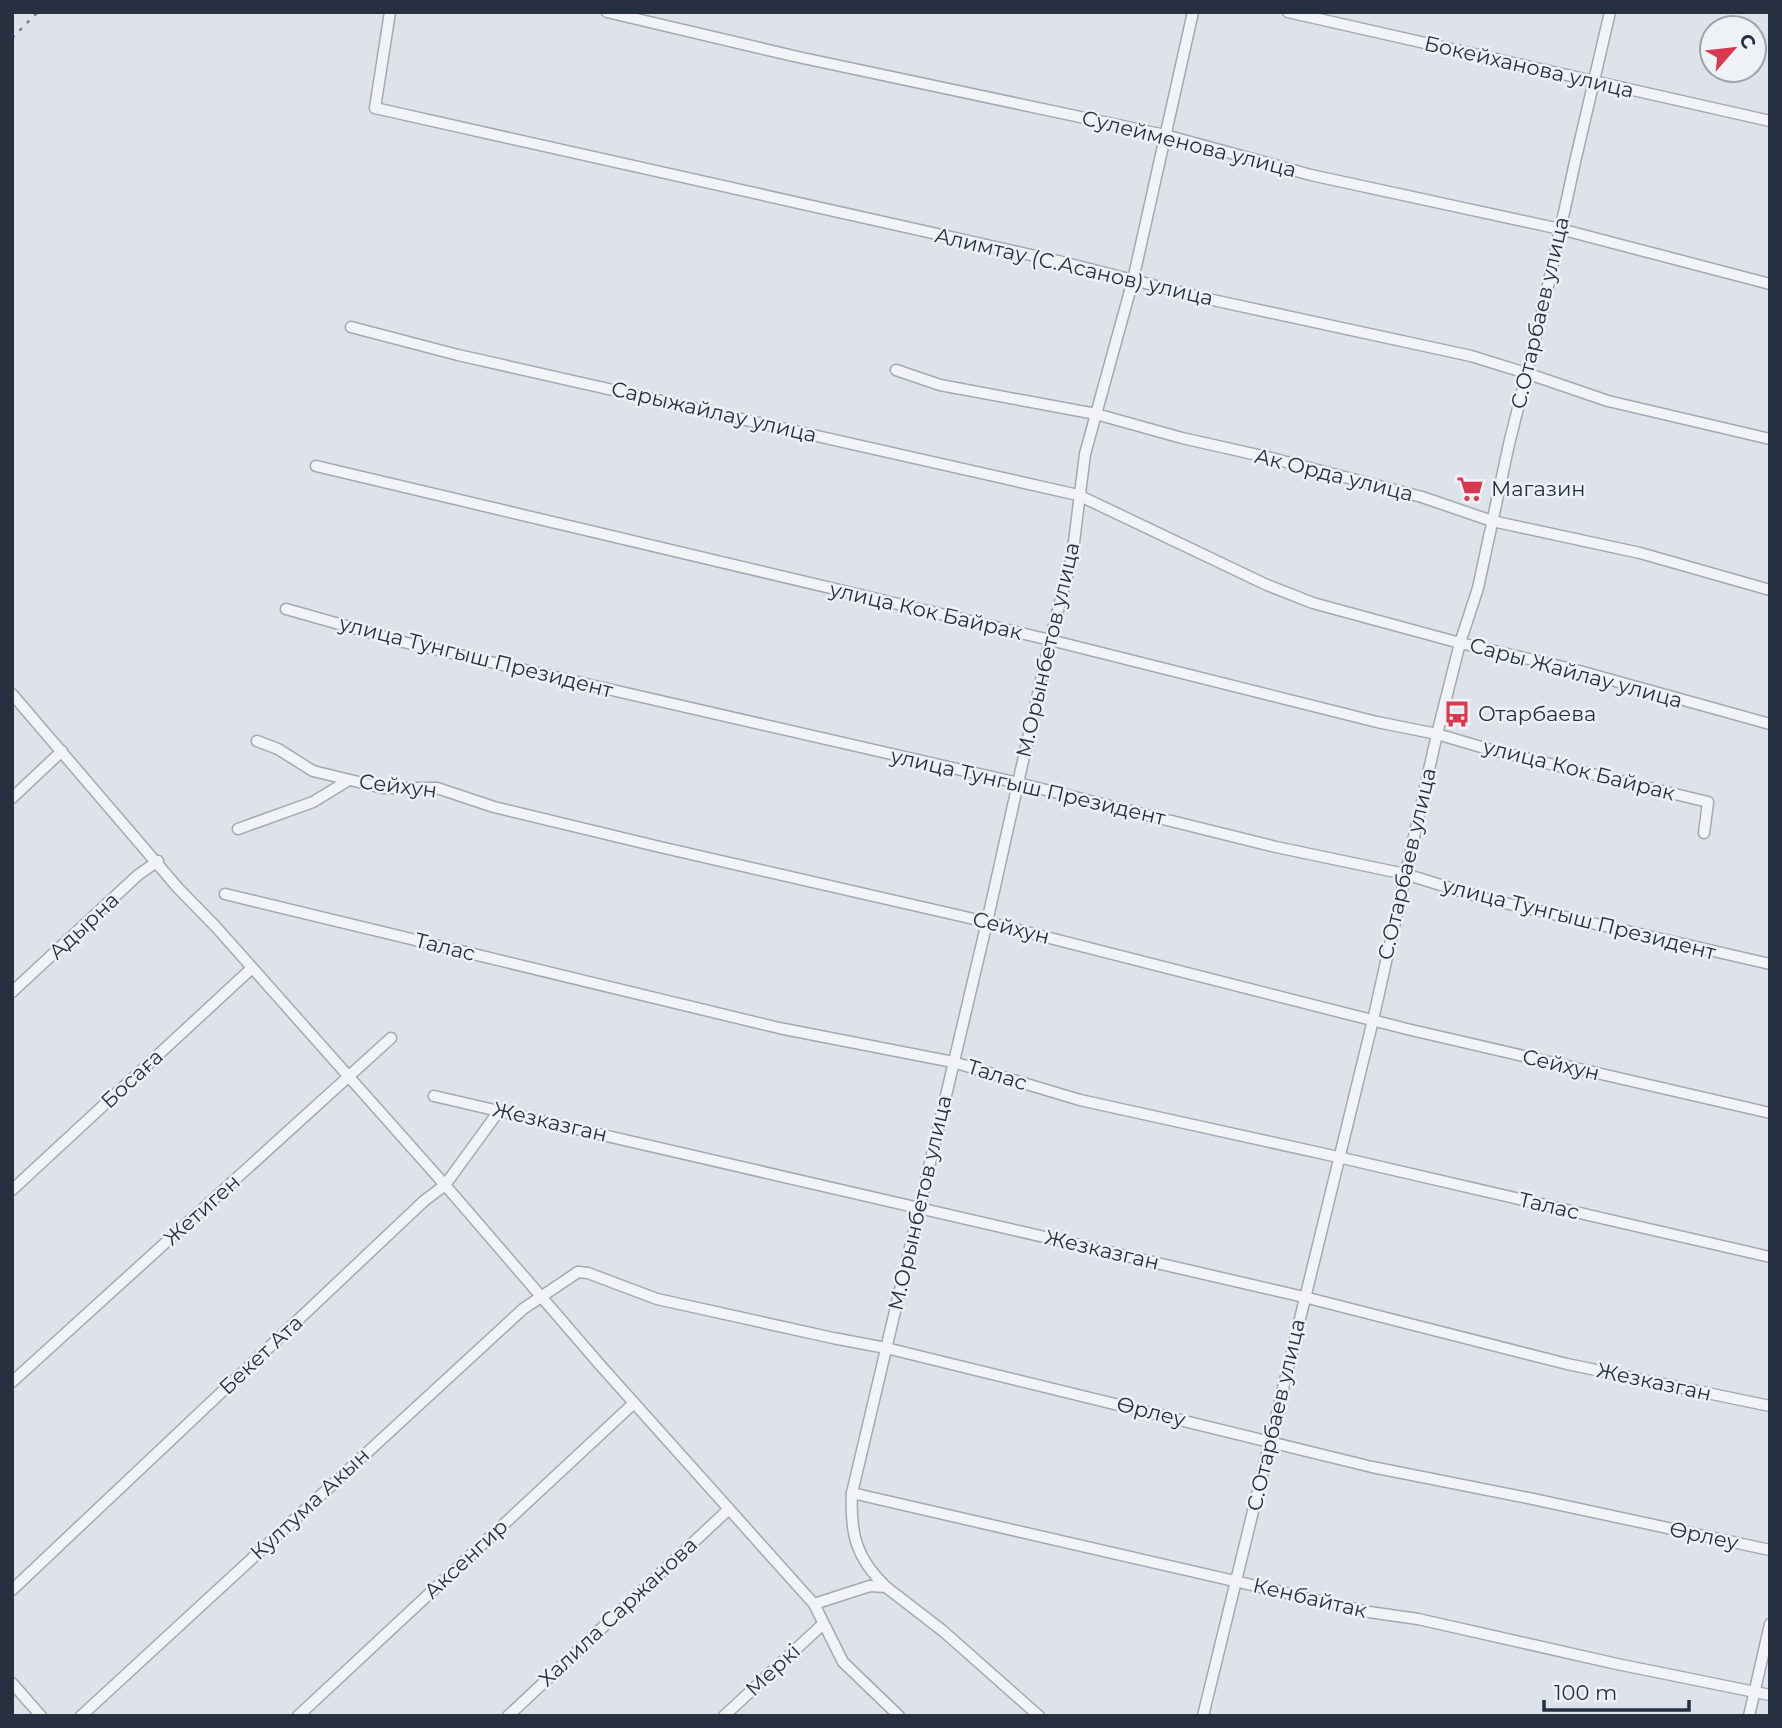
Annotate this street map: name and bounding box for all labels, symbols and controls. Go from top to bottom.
north arrow [1698,14,1768,84]
street label: Бокейханова улица [1422,30,1636,103]
text: С [1734,30,1761,53]
street label: Сулейменова улица [1079,105,1299,182]
street label: С.Отарбаев улица [1505,214,1574,411]
street label: Алимтау (С.Асанов) улица [933,222,1216,311]
street label: Сарыжайлау улица [609,376,819,447]
street label: Ак Орда улица [1252,443,1416,506]
supermarket icon: Магазин [1455,474,1485,504]
place label: Магазин [1491,476,1586,501]
street label: М.Орынбетов улица [1011,540,1084,760]
street label: улица Кок Байрак [826,576,1025,645]
street label: улица Тунгыш Президент [336,610,616,703]
street label: Сары Жайлау улица [1467,632,1685,713]
bus stop icon: Отарбаева [1442,699,1472,729]
place label: Отарбаева [1478,701,1596,726]
street label: улица Кок Байрак [1480,733,1678,805]
street label: улица Тунгыш Президент [887,742,1168,830]
street label: С.Отарбаев улица [1372,765,1441,962]
street label: Сейхун [358,768,439,803]
street label: улица Тунгыш Президент [1439,872,1719,965]
street label: Адырна [43,887,124,964]
street label: Сейхун [970,906,1052,949]
street label: Талас [412,927,478,966]
street label: Босаға [96,1044,168,1114]
street label: Сейхун [1520,1044,1602,1086]
street label: Талас [964,1054,1030,1095]
street label: М.Орынбетов улица [883,1093,956,1313]
street label: Жезказган [490,1096,610,1147]
street label: Жетиген [158,1169,245,1250]
street label: Талас [1516,1186,1582,1225]
street label: Жезказган [1042,1224,1162,1275]
street label: Бекет Ата [214,1310,308,1400]
street label: С.Отарбаев улица [1241,1316,1310,1513]
street label: Жезказган [1594,1357,1714,1406]
street label: Өрлеу [1114,1391,1188,1432]
street label: Култума Акын [245,1442,374,1565]
street label: Аксенгир [419,1514,513,1604]
street label: Өрлеу [1667,1516,1741,1555]
street label: Халила Саржанова [533,1532,702,1691]
street label: Кенбайтак [1251,1572,1369,1623]
street label: Меркі [740,1638,805,1701]
scale bar [1544,1668,1689,1712]
text: 100 m [1554,1680,1617,1705]

